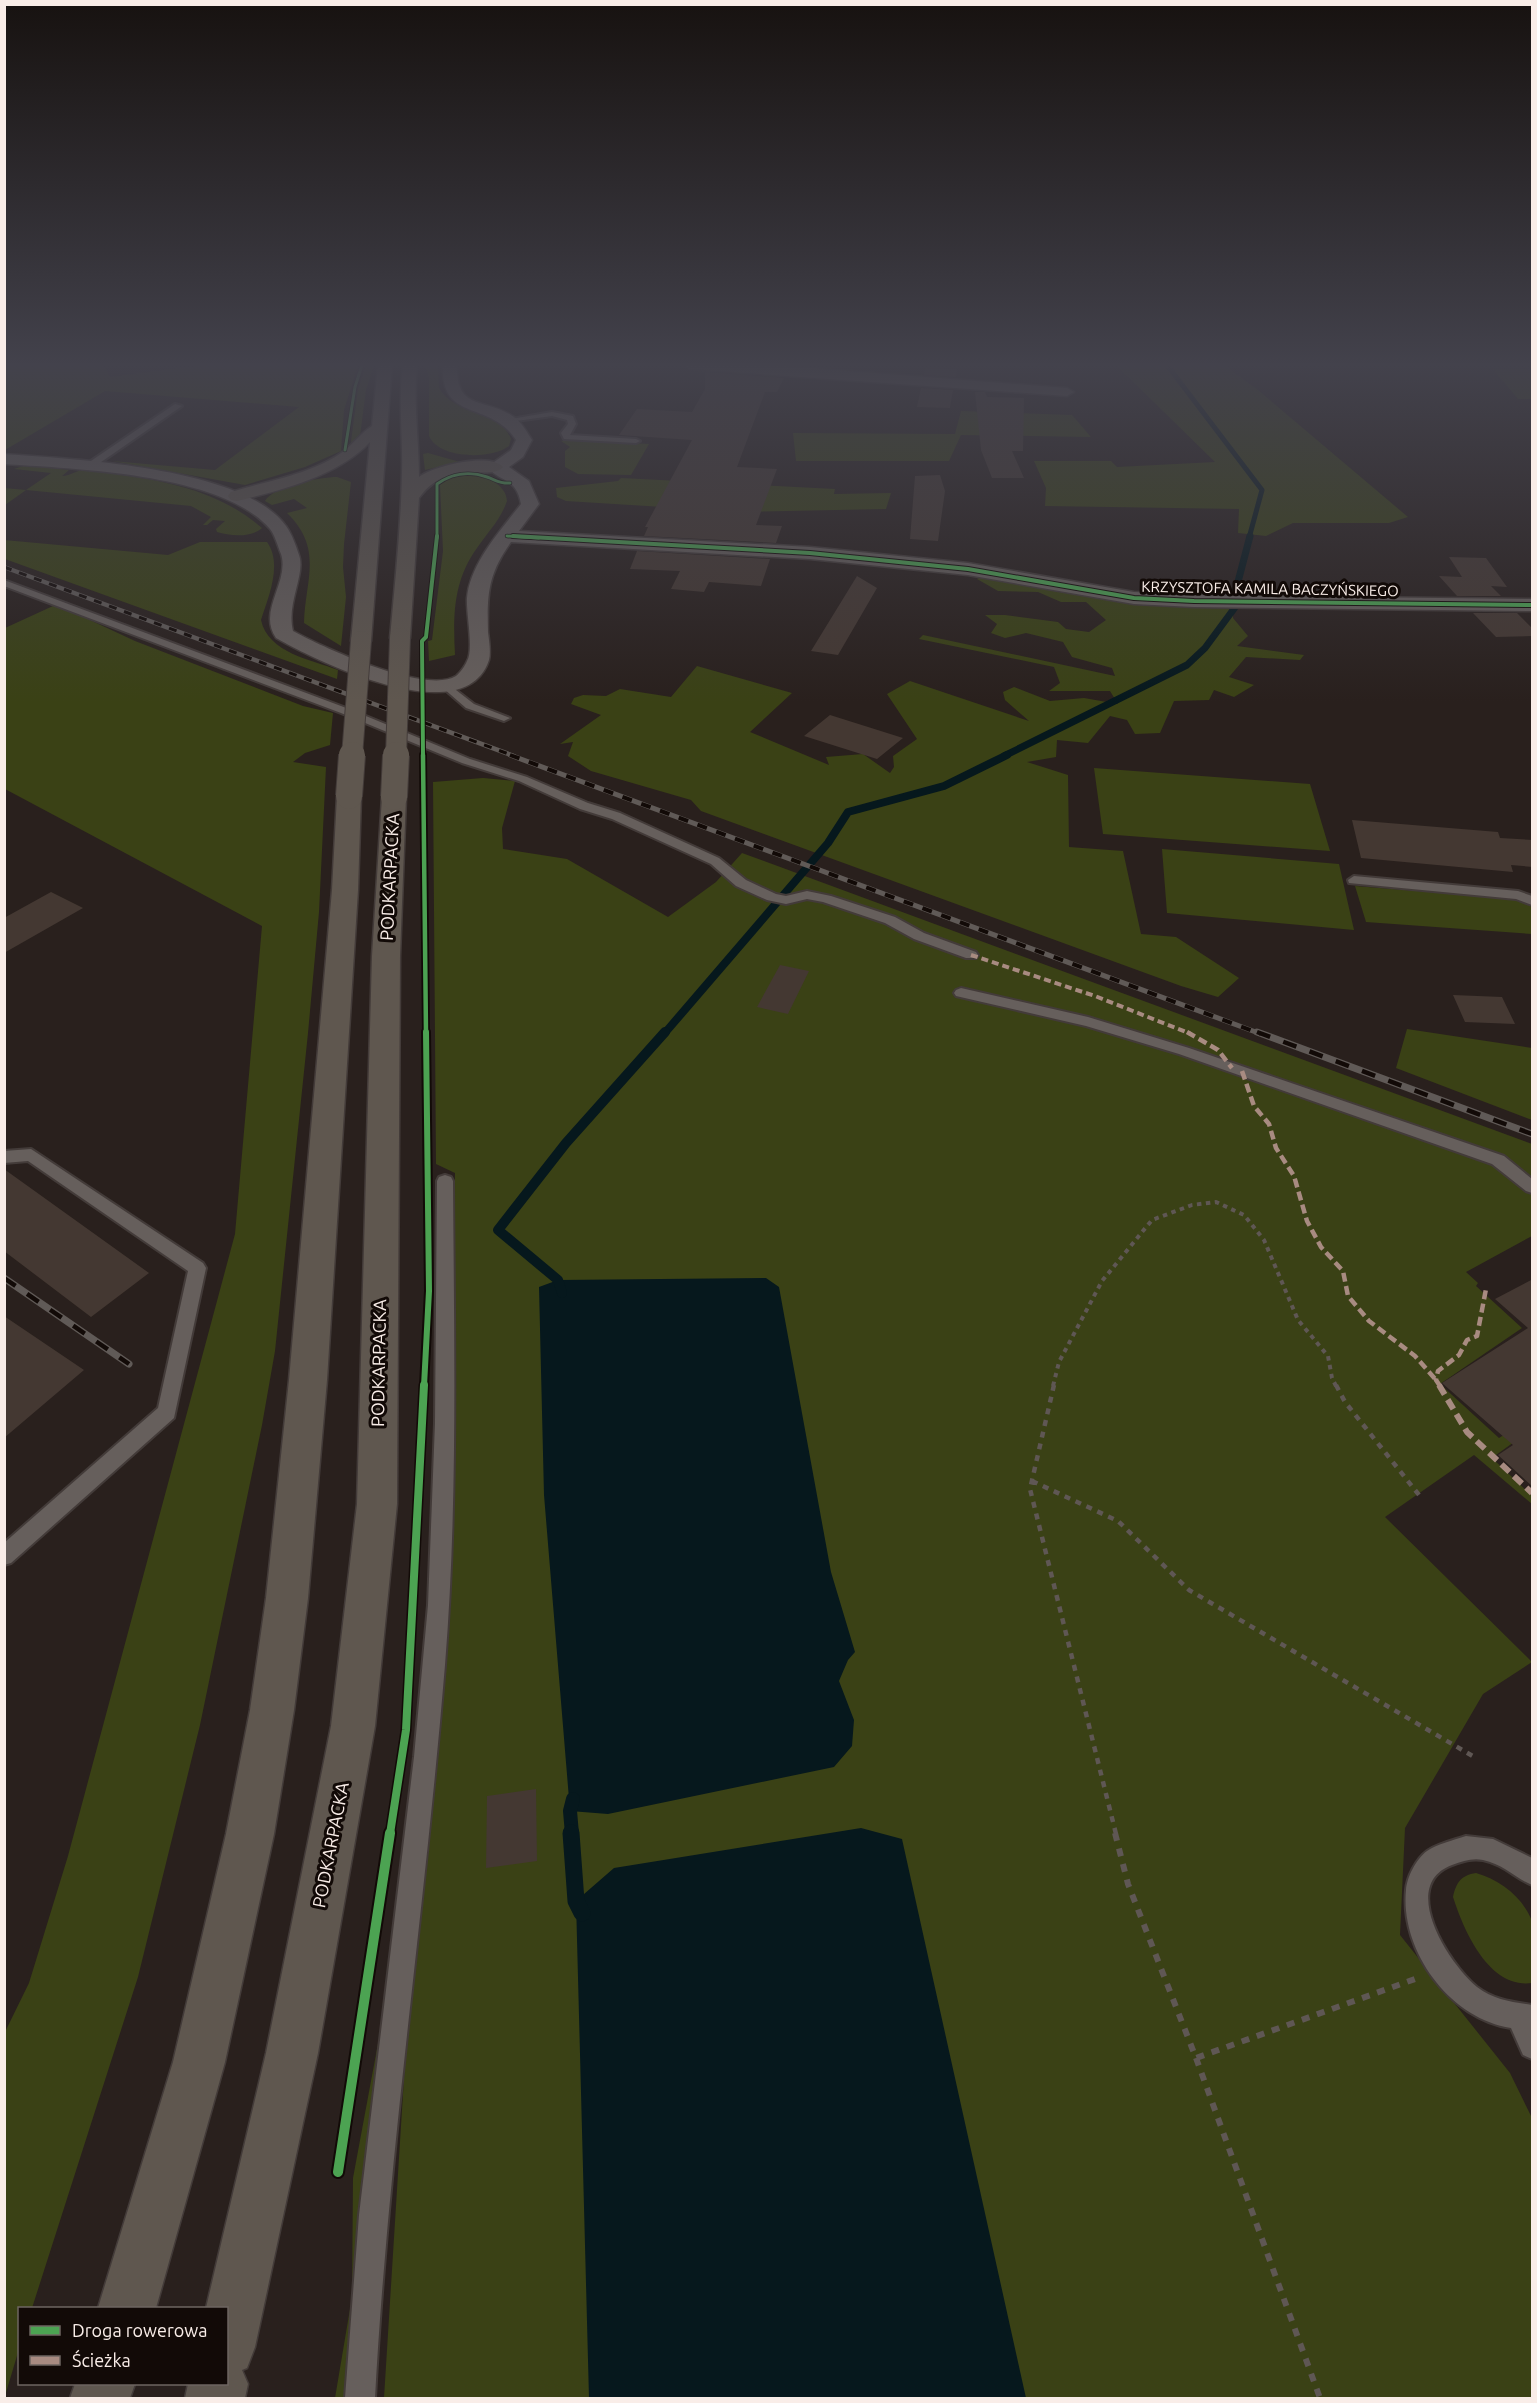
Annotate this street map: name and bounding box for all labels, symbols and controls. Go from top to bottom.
street label: KRZYSZTOFA KAMILA BACZYŃSKIEGO [1141,578,1399,599]
street label: PODKARPACKA [376,812,402,941]
street label: PODKARPACKA [367,1299,389,1427]
street label: PODKARPACKA [308,1780,352,1909]
legend [18,2307,228,2385]
text: Droga rowerowa [72,2320,208,2340]
text: Ścieżka [72,2349,131,2370]

